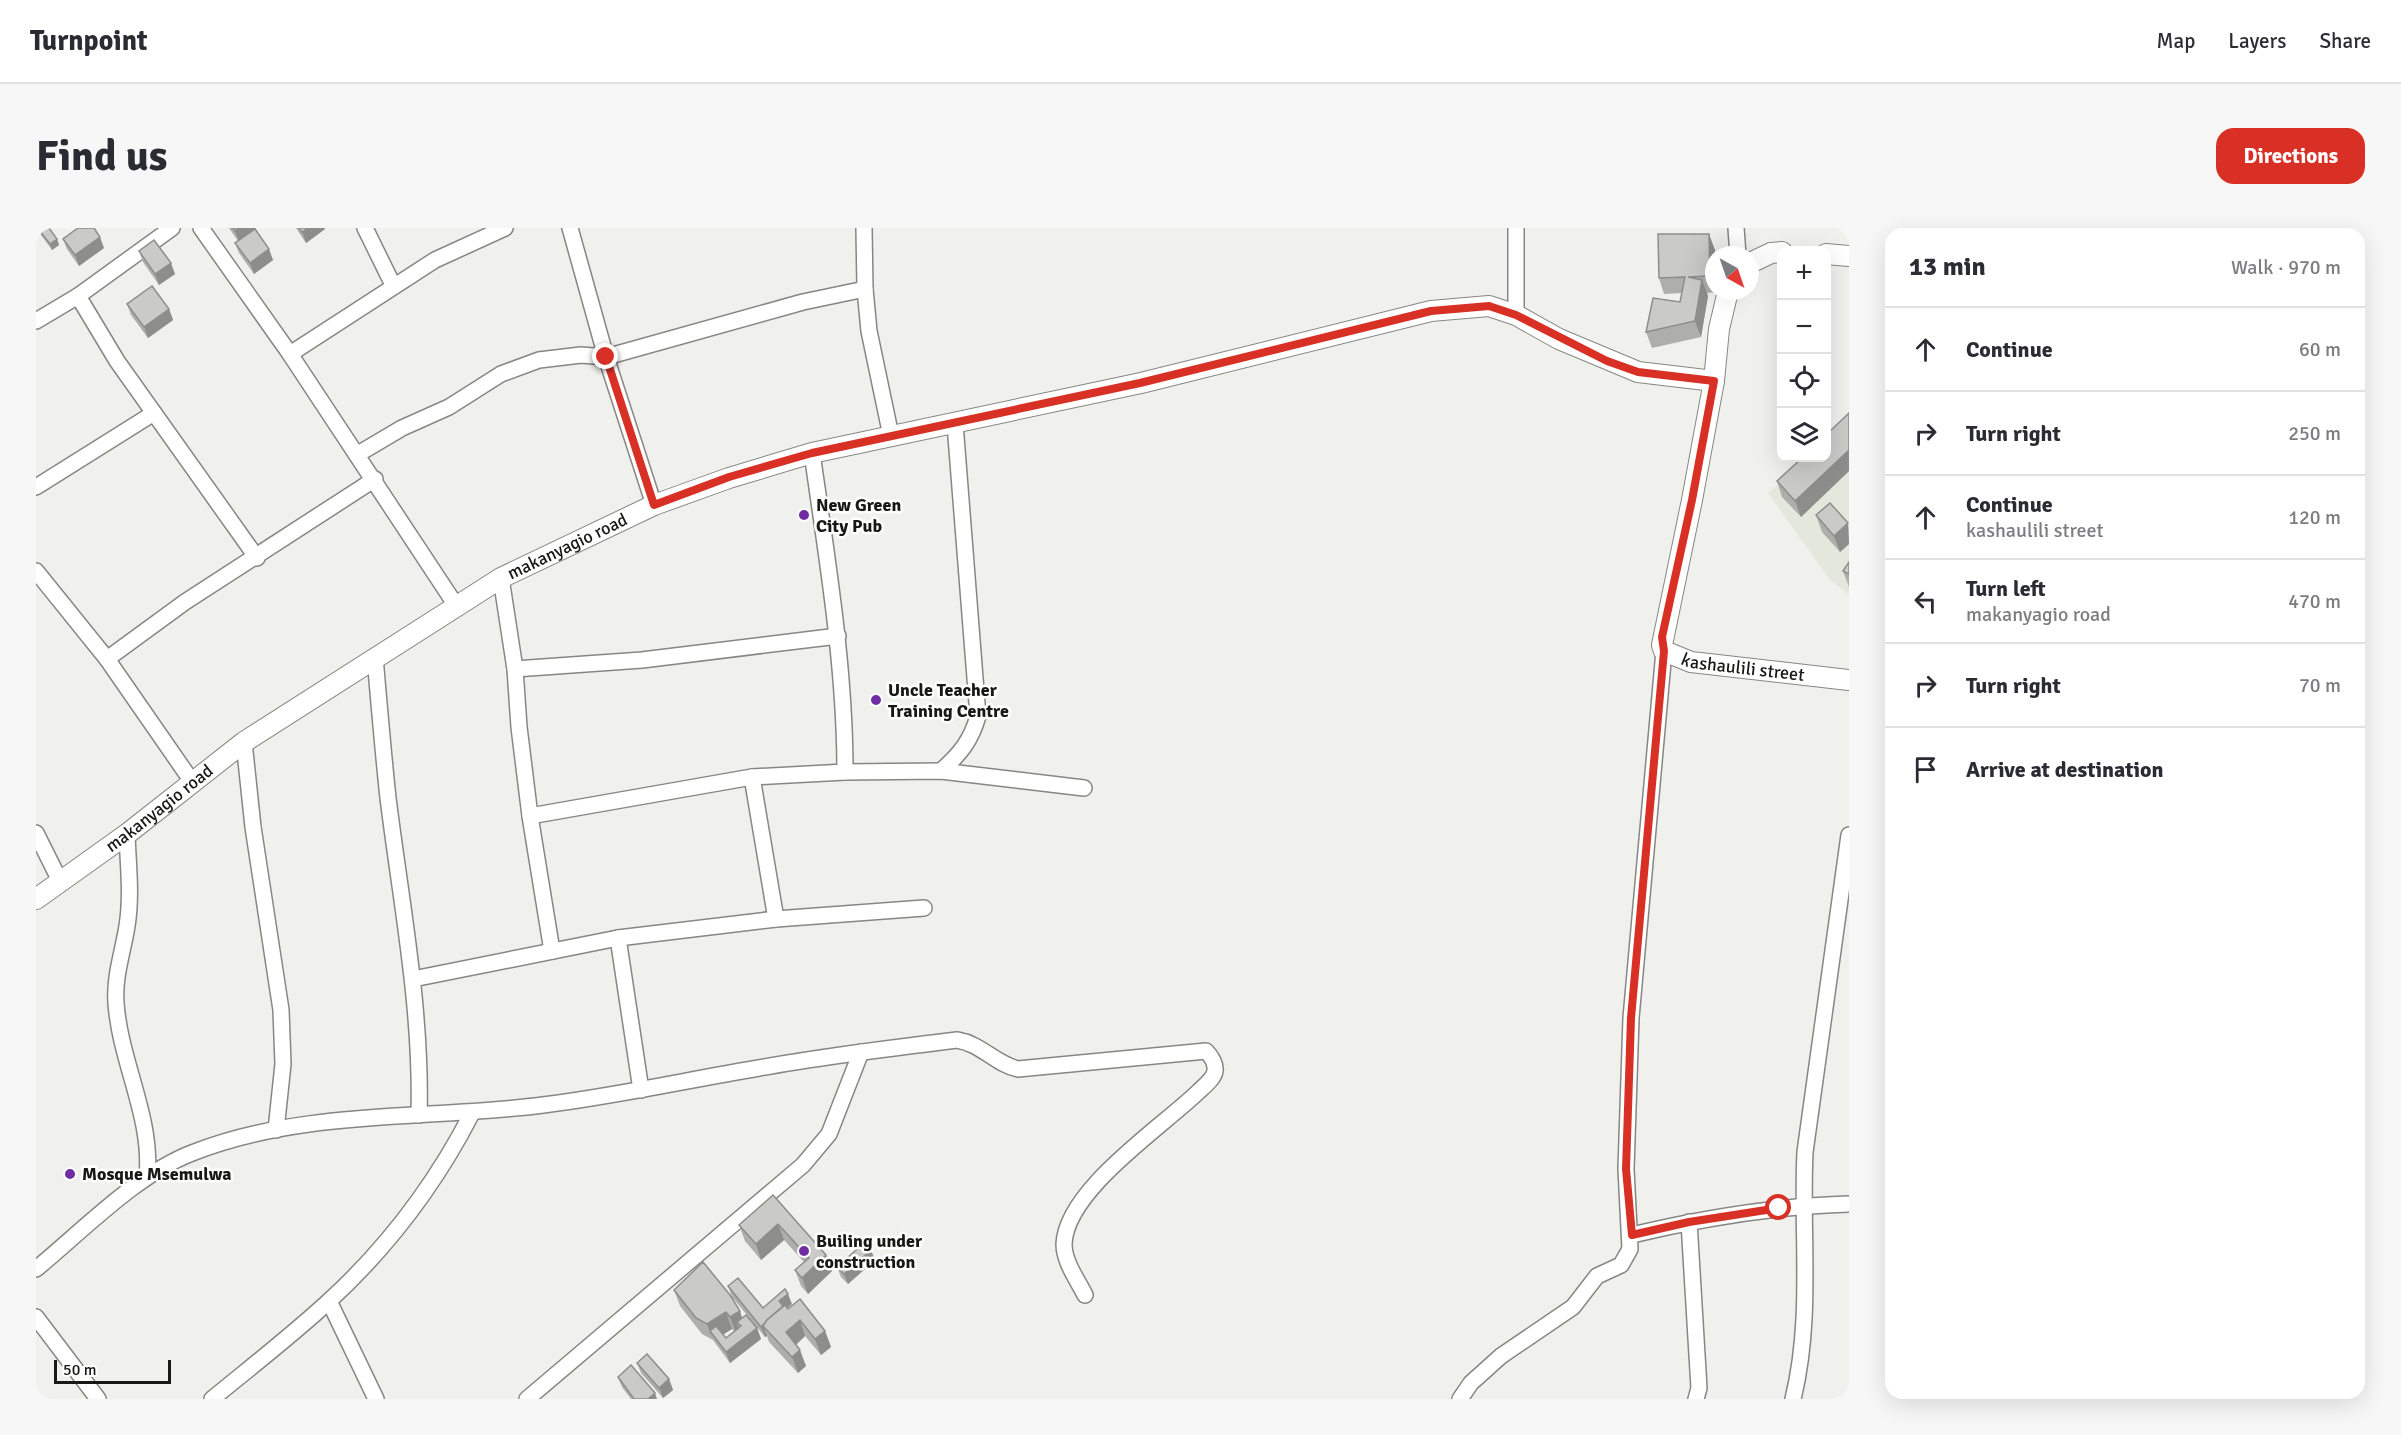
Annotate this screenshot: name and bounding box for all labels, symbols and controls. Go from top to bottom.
text: Turnpoint [30,24,147,58]
text: Map [2157,28,2195,54]
text: Layers [2228,28,2286,54]
text: Share [2319,28,2371,54]
button: Directions [2216,128,2365,184]
text: Find us [36,131,167,182]
north arrow [1705,246,1759,300]
map controls [1777,246,1831,462]
button: + [1777,246,1831,300]
text: 13 min [1909,251,1986,283]
text: Walk · 970 m [2231,255,2341,280]
button: − [1777,300,1831,354]
icon: ahead [1909,333,1942,366]
text: Continue [1966,336,2053,363]
text: 60 m [2299,337,2341,362]
route end [592,343,618,369]
button: locate [1777,354,1831,408]
button: layers [1777,408,1831,462]
icon: right [1909,417,1942,450]
text: Turn right [1966,420,2061,447]
text: 250 m [2288,421,2341,446]
text: Continue [1966,491,2053,518]
place label: New Green City Pub [816,494,901,537]
icon: ahead [1909,501,1942,534]
text: 120 m [2288,505,2341,530]
street label: makanyagio road [504,508,631,584]
marker: New Green City Pub [797,508,811,522]
text: kashaulili street [1966,518,2103,543]
text: Turn left [1966,575,2046,602]
icon: left [1909,585,1942,618]
text: 470 m [2288,589,2341,614]
text: makanyagio road [1966,602,2111,627]
street label: kashaulili street [1678,648,1806,686]
icon: right [1909,669,1942,702]
text: Turn right [1966,672,2061,699]
text: 70 m [2299,673,2341,698]
place label: Uncle Teacher Training Centre [888,679,1009,722]
marker: Uncle Teacher Training Centre [869,693,883,707]
icon: arrive [1909,753,1942,786]
text: Arrive at destination [1966,756,2163,783]
street label: makanyagio road [101,760,217,857]
place label: Mosque Msemulwa [82,1163,231,1185]
marker: Mosque Msemulwa [63,1167,77,1181]
route start [1765,1194,1791,1220]
place label: Builing under construction [816,1230,923,1273]
marker: Builing under construction [797,1244,811,1258]
scale bar [54,1357,171,1384]
text: 50 m [63,1360,97,1380]

